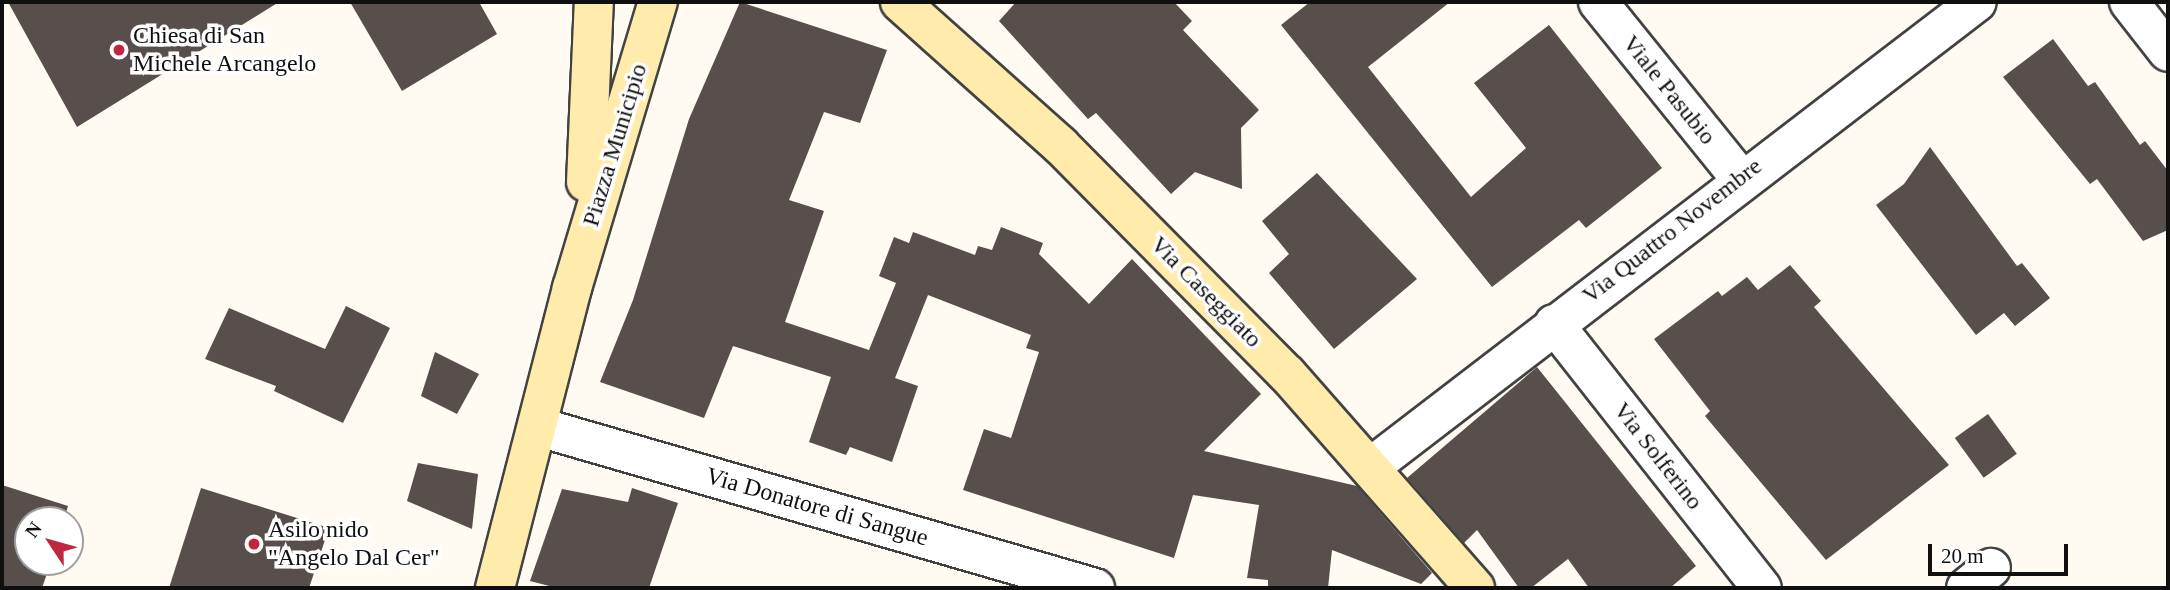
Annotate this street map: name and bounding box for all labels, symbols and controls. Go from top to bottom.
place label: Chiesa di San Michele Arcangelo [133,22,318,78]
street label: Viale Pasubio [1616,29,1722,151]
marker: Chiesa di San Michele Arcangelo [111,42,127,58]
street label: Piazza Municipio [577,60,653,230]
street label: Via Quattro Novembre [1577,152,1767,310]
street label: Via Caseggiato [1144,230,1268,354]
street label: Via Solferino [1607,396,1709,516]
street label: Via Donatore di Sangue [703,461,931,553]
north arrow [14,506,84,576]
place label: Asilo nido "Angelo Dal Cer" [268,516,440,572]
text: N [21,518,46,541]
scale bar [1932,530,2072,574]
marker: Asilo nido "Angelo Dal Cer" [246,536,262,552]
text: 20 m [1941,544,1984,568]

